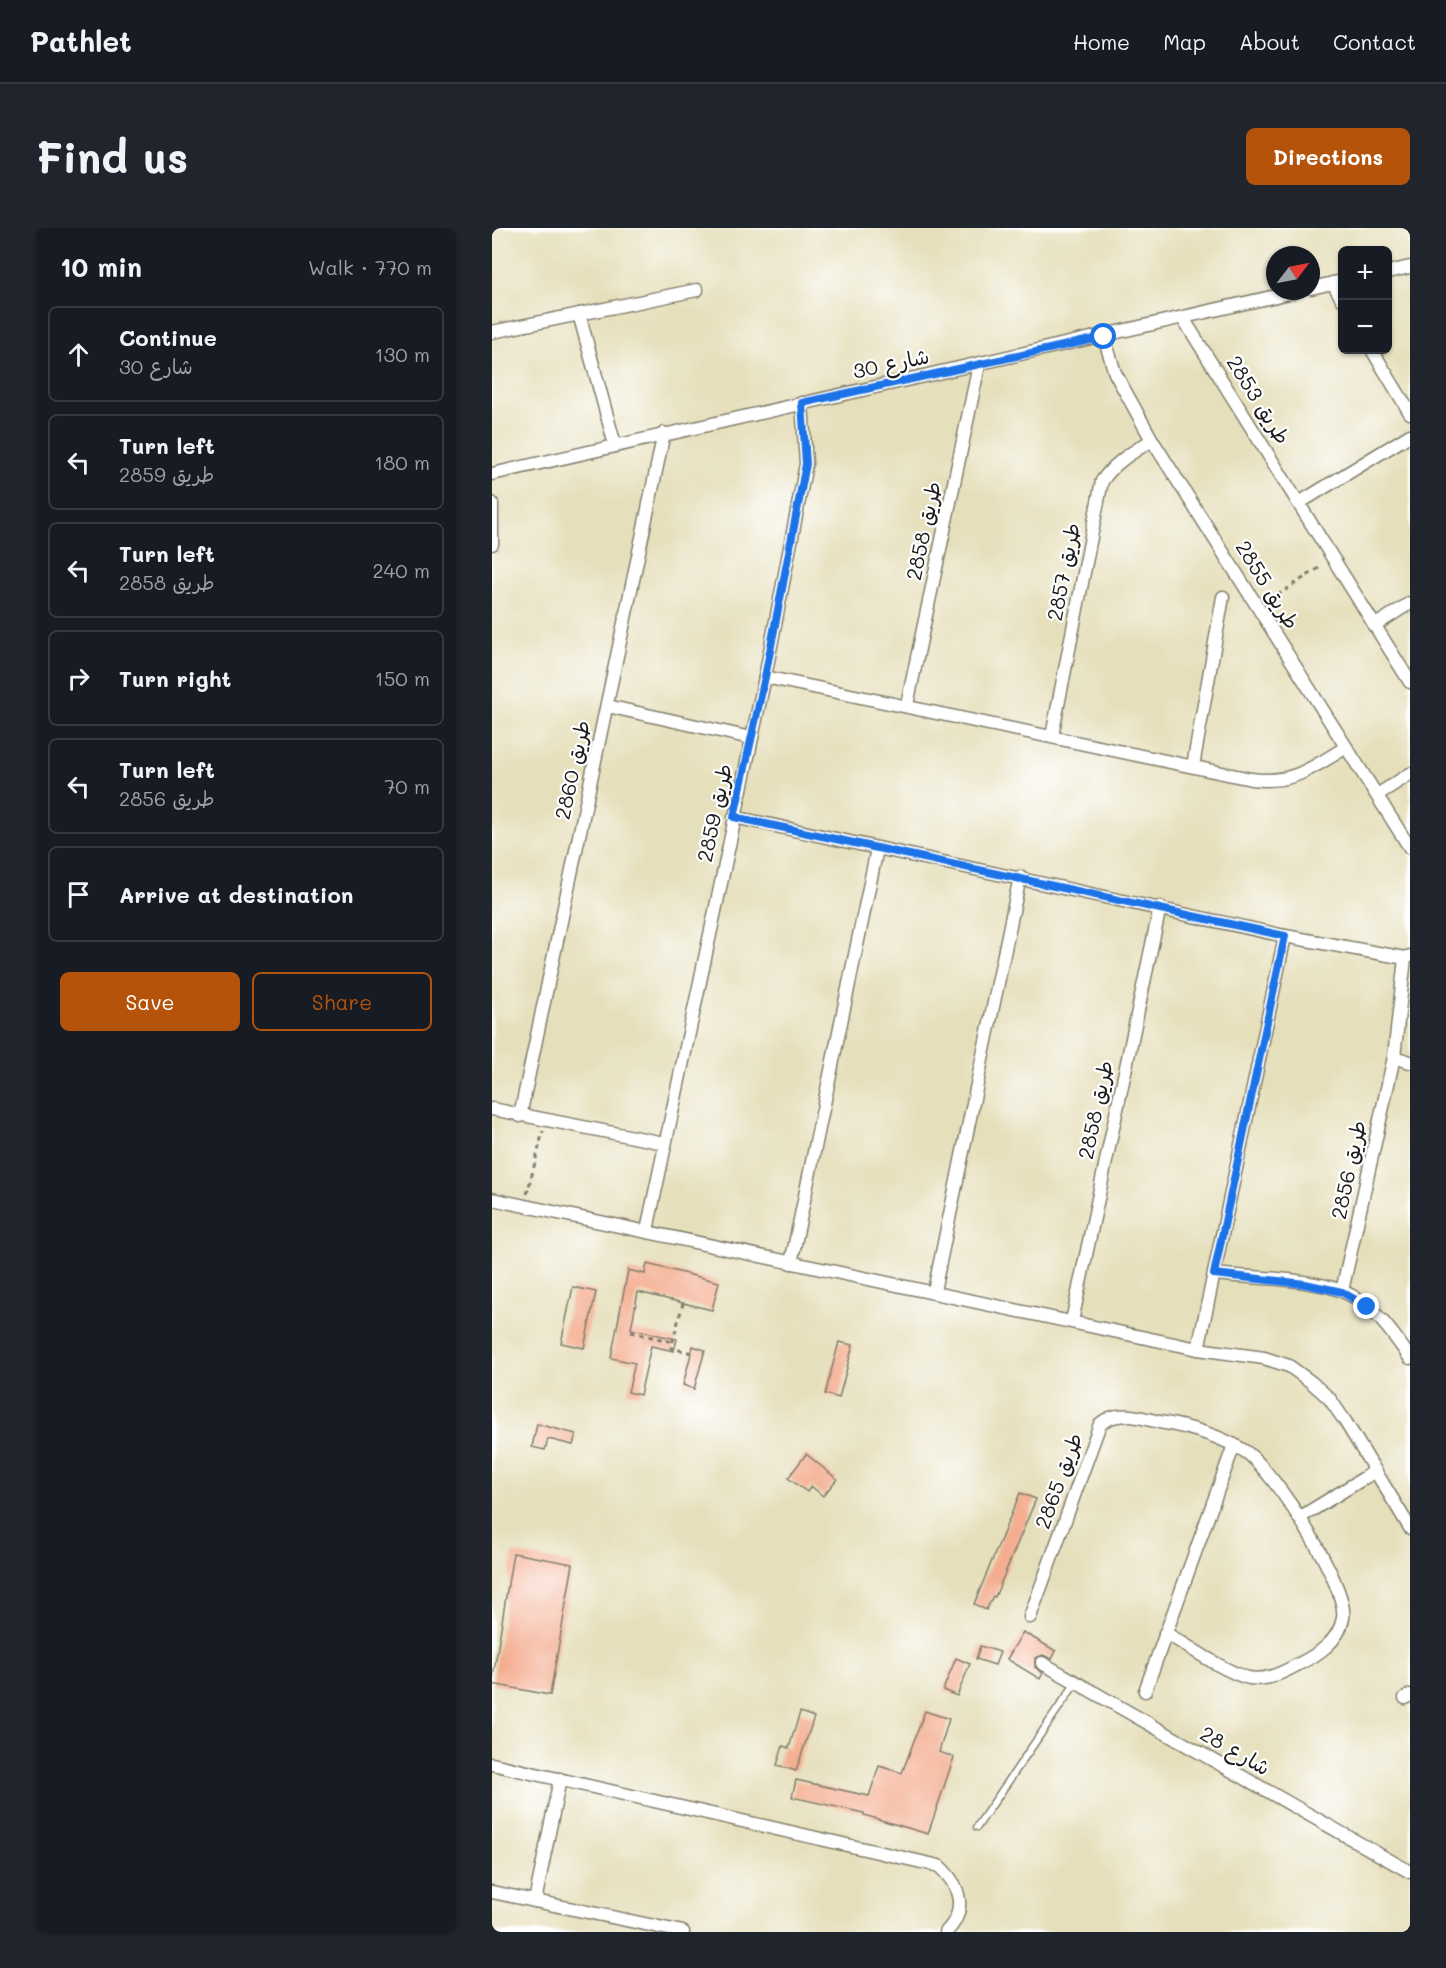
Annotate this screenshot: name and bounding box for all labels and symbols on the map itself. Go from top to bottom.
north arrow [1266,246,1320,300]
route start [1090,323,1116,349]
street label: شارع 30 [850,341,932,387]
street label: طريق 2853 [1221,350,1297,449]
street label: طريق 2858 [899,479,946,582]
street label: طريق 2857 [1040,520,1085,623]
street label: طريق 2855 [1230,535,1306,634]
street label: طريق 2860 [548,718,595,822]
street label: طريق 2859 [690,761,737,864]
street label: طريق 2858 [1071,1058,1118,1161]
street label: طريق 2856 [1324,1118,1371,1221]
route end [1353,1293,1379,1319]
street label: طريق 2865 [1028,1429,1087,1532]
street label: شارع 28 [1194,1719,1276,1783]

